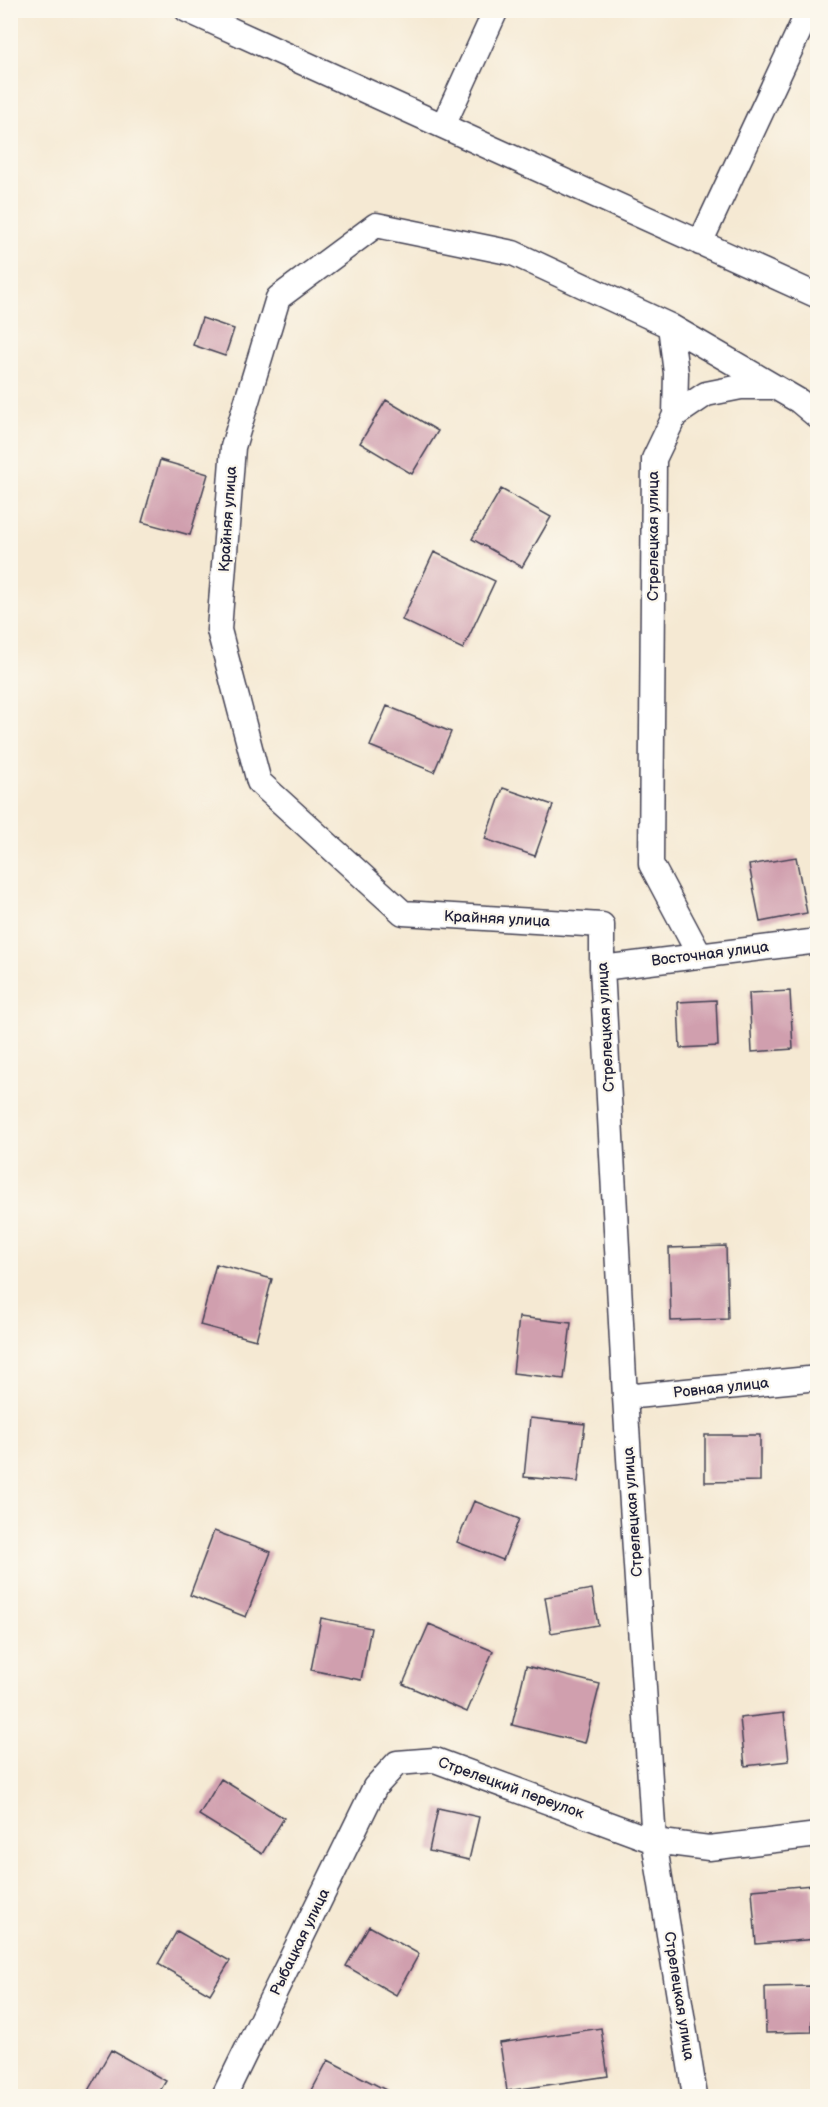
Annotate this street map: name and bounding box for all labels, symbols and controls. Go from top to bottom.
street label: Крайняя улица [215,465,241,573]
street label: Стрелецкая улица [644,471,663,601]
street label: Крайняя улица [443,907,551,931]
street label: Восточная улица [650,937,770,971]
street label: Стрелецкая улица [593,961,619,1092]
street label: Ровная улица [672,1374,770,1402]
street label: Стрелецкая улица [619,1446,647,1578]
street label: Стрелецкий переулок [436,1753,586,1823]
street label: Рыбацкая улица [266,1885,334,1999]
street label: Стрелецкая улица [659,1930,699,2062]

